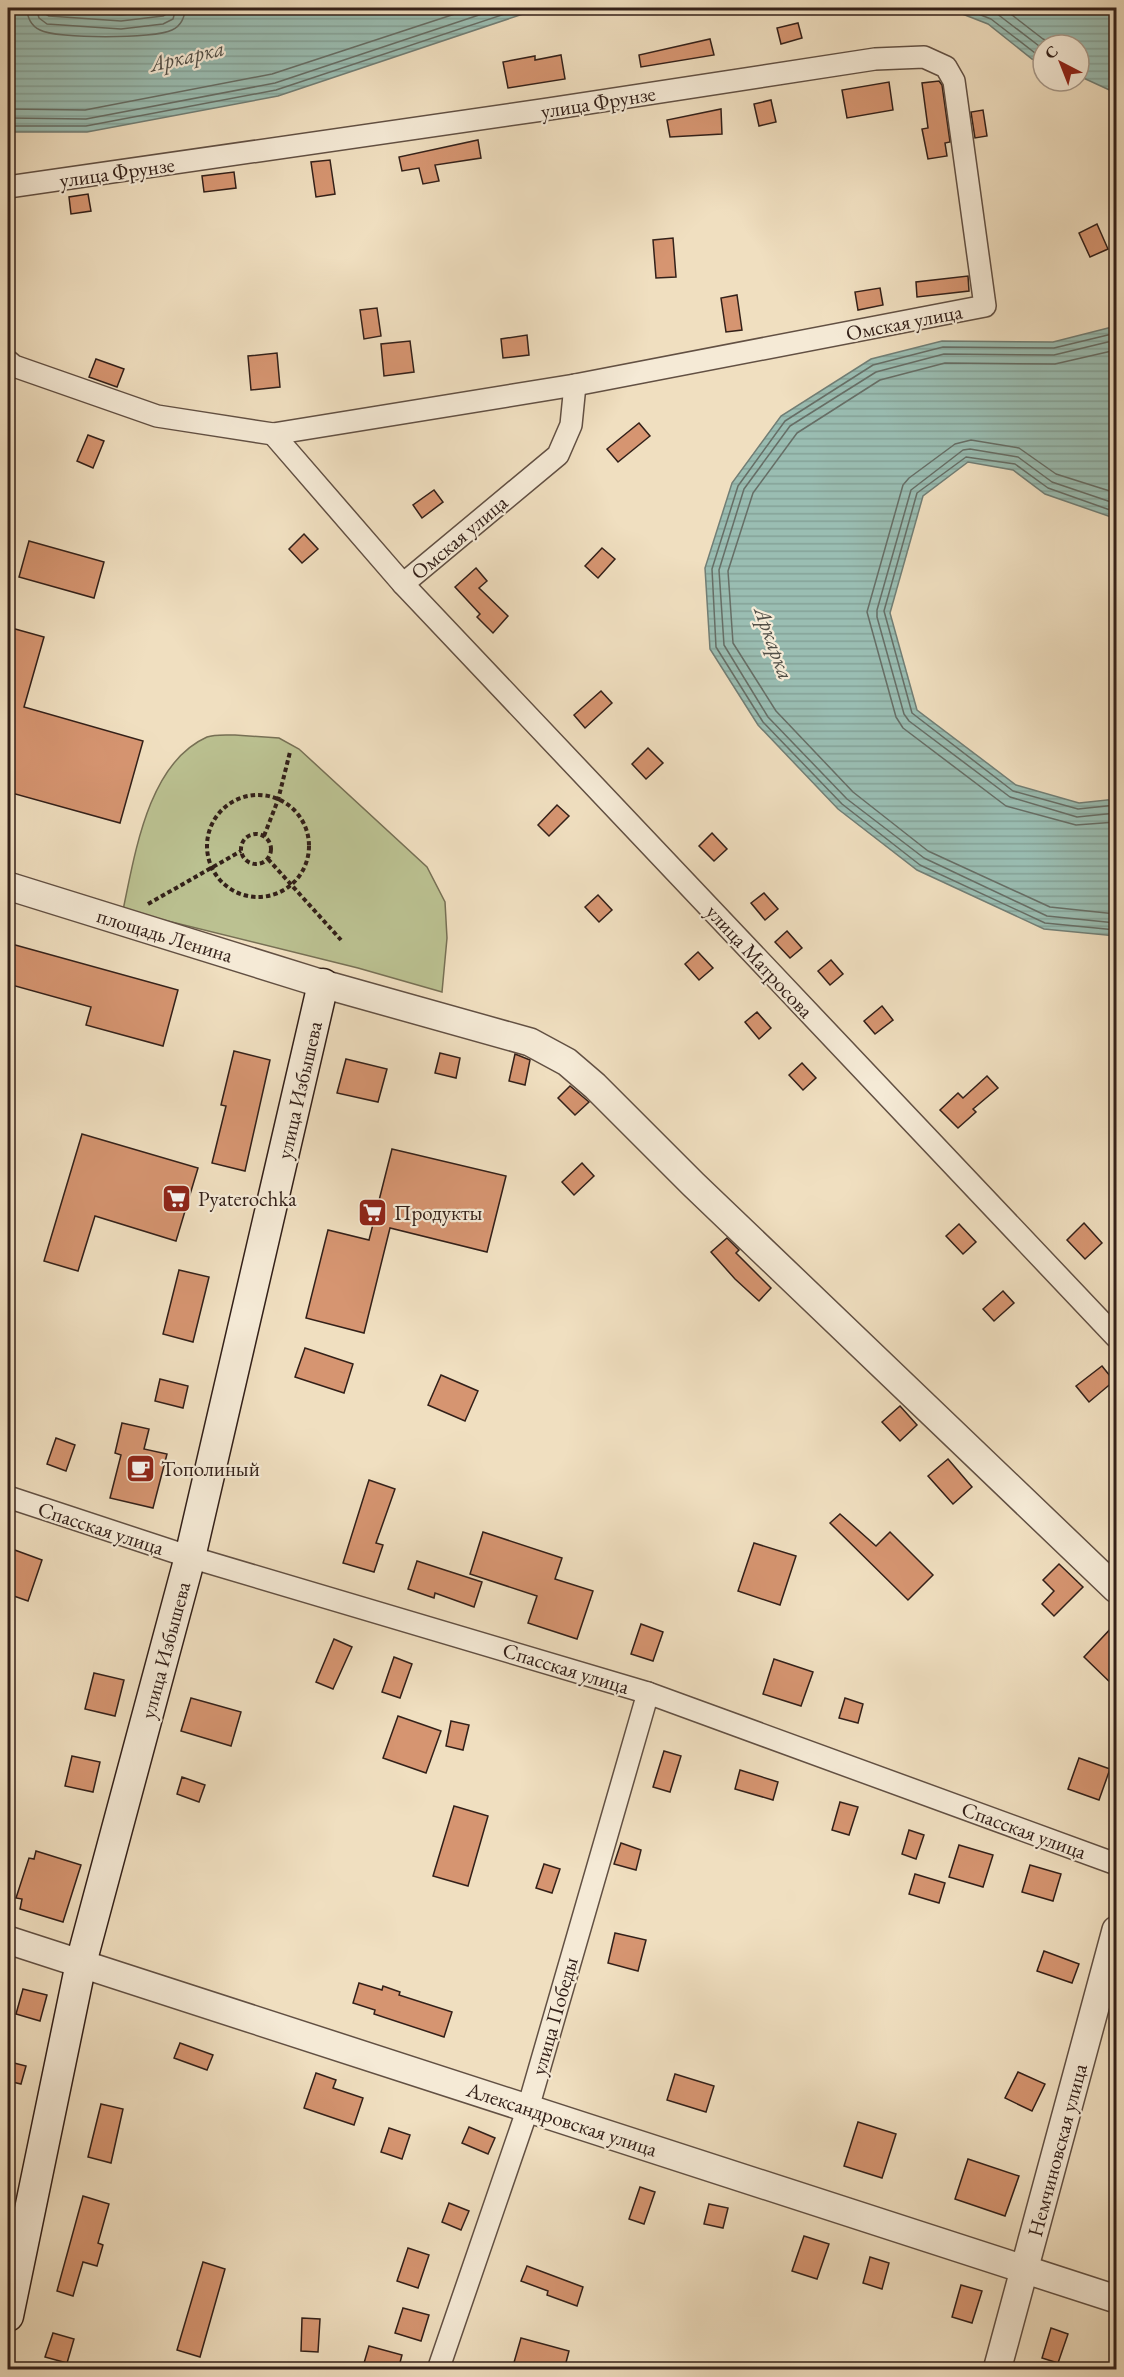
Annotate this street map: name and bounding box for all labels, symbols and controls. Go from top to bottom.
water label: Аркарка [145,33,227,79]
north arrow [1031,33,1091,93]
text: С [1040,41,1063,64]
street label: улица Фрунзе [539,80,657,124]
street label: улица Фрунзе [58,151,176,193]
street label: Омская улица [843,297,965,347]
street label: Омская улица [405,488,513,585]
water label: Аркарка [747,601,801,684]
street label: улица Матросова [700,898,820,1024]
street label: площадь Ленина [94,902,237,969]
street label: улица Избышева [270,1018,328,1162]
supermarket icon: Pyaterochka [161,1182,193,1214]
place label: Pyaterochka [198,1185,297,1212]
supermarket icon: Продукты [357,1196,389,1228]
place label: Продукты [394,1199,483,1226]
cafe icon: Тополиный [124,1452,156,1484]
place label: Тополиный [161,1455,260,1482]
street label: Спасская улица [35,1495,168,1561]
street label: улица Избышева [134,1578,196,1722]
street label: Спасская улица [499,1636,633,1700]
street label: Спасская улица [958,1795,1091,1865]
street label: улица Победы [524,1954,584,2078]
street label: Немчиновская улица [1021,2060,1093,2239]
street label: Александровская улица [462,2075,661,2163]

